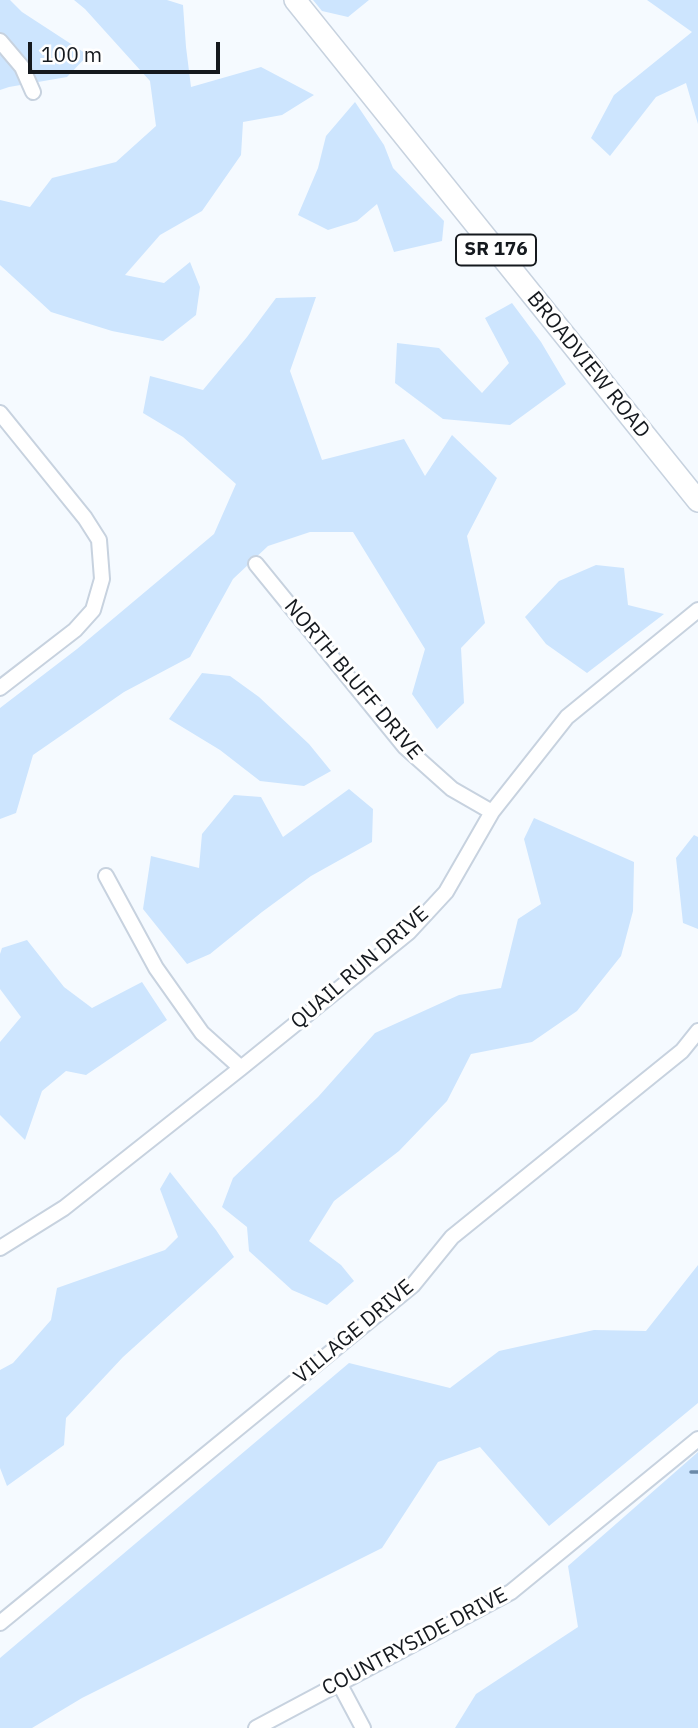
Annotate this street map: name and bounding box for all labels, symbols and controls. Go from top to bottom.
scale bar [32,28,224,72]
text: 100 m [41,40,102,68]
road number: SR 176 [456,234,536,266]
street label: BROADVIEW ROAD [521,287,655,443]
street label: NORTH BLUFF DRIVE [279,595,427,765]
street label: QUAIL RUN DRIVE [286,901,434,1035]
street label: VILLAGE DRIVE [289,1275,419,1389]
street label: COUNTRYSIDE DRIVE [318,1582,512,1702]

